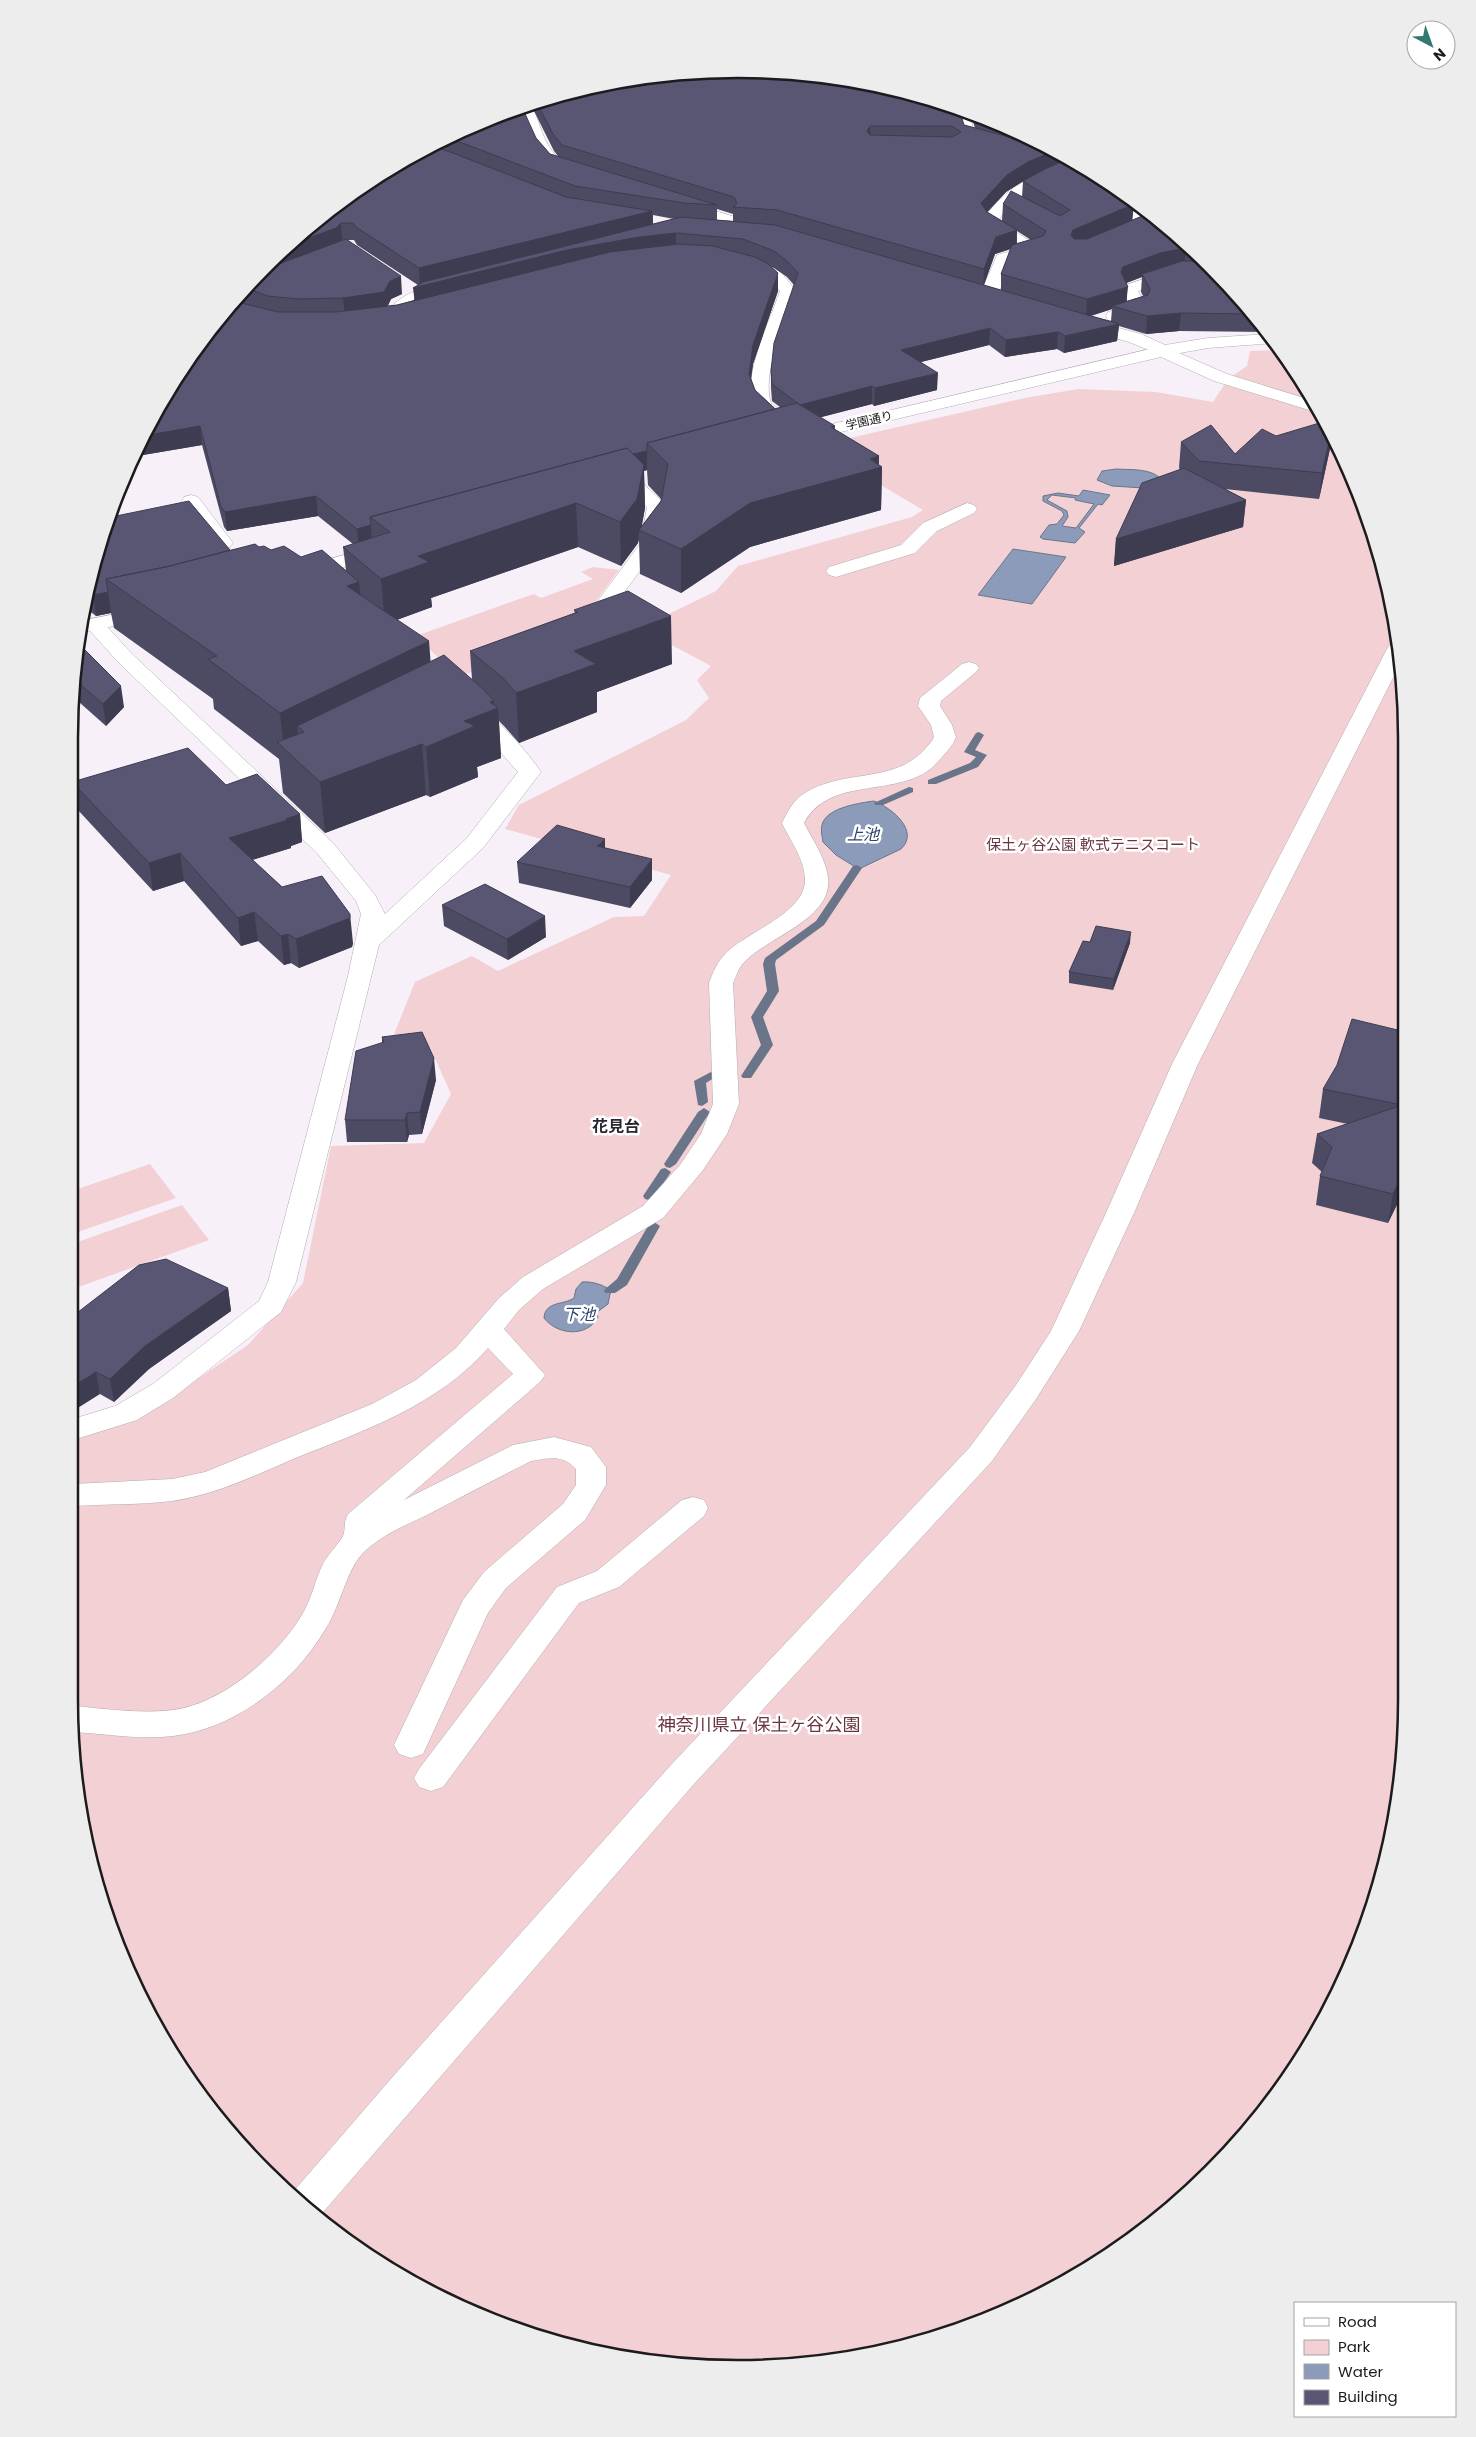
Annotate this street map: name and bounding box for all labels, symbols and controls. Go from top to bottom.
north arrow [1406,20,1456,70]
text: N [1429,44,1450,66]
street label: 学園通り [844,406,894,434]
water label: 上池 [847,823,881,846]
park label: 保土ヶ谷公園 軟式テニスコート [986,834,1200,855]
district label: 花見台 [592,1115,640,1138]
water label: 下池 [563,1303,597,1326]
park label: 神奈川県立 保土ヶ谷公園 [658,1712,860,1737]
legend [1294,2302,1456,2417]
text: Road [1338,2311,1377,2332]
text: Park [1338,2336,1370,2357]
text: Water [1338,2361,1384,2382]
text: Building [1338,2386,1398,2407]

